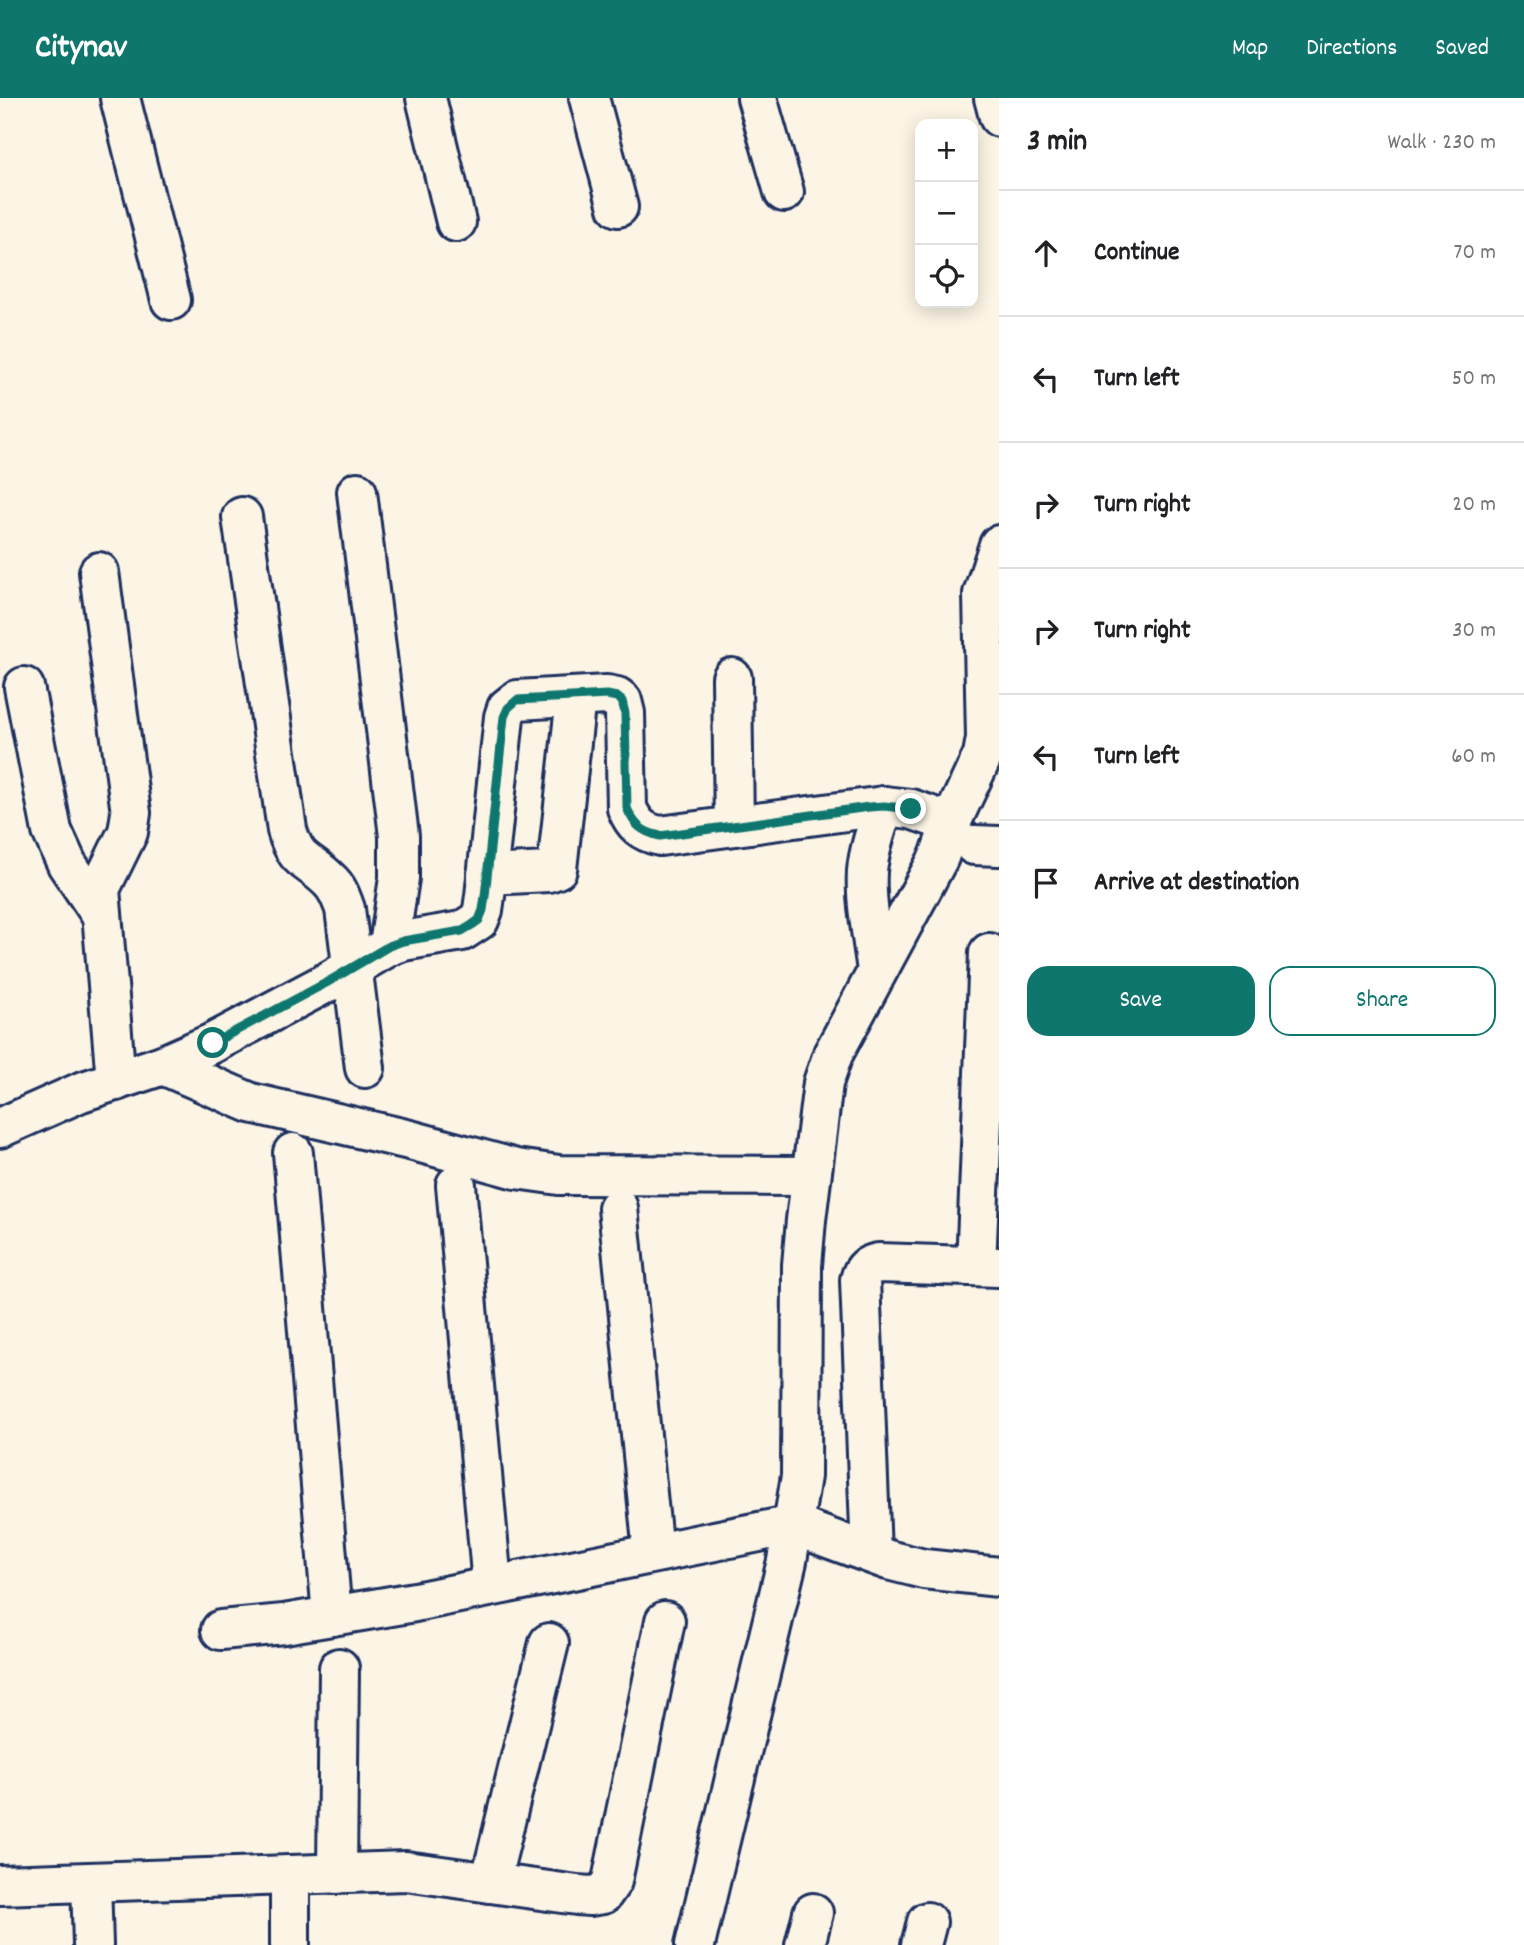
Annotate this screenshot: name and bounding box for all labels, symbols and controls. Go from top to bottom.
text: Citynav [35,26,127,73]
text: Map [1232,32,1268,66]
text: Directions [1306,32,1397,66]
text: Saved [1435,32,1489,66]
map controls [915,119,978,308]
button: + [915,119,978,182]
text: 3 min [1027,122,1087,165]
text: Walk · 230 m [1387,127,1496,160]
button: − [915,182,978,245]
icon: ahead [1027,234,1065,272]
text: Continue [1094,235,1179,272]
text: 70 m [1454,237,1496,270]
button: locate [915,245,978,308]
icon: left [1027,360,1065,398]
text: Turn left [1094,361,1180,398]
text: 50 m [1452,363,1496,396]
icon: right [1027,486,1065,524]
text: Turn right [1094,487,1191,524]
text: 20 m [1452,489,1496,522]
icon: right [1027,612,1065,650]
text: Turn right [1094,613,1191,650]
text: 30 m [1452,615,1496,648]
icon: left [1027,738,1065,776]
text: Turn left [1094,739,1180,776]
text: 60 m [1451,741,1496,774]
route end [895,793,926,824]
icon: arrive [1027,864,1065,902]
text: Arrive at destination [1094,865,1299,902]
button: Save [1027,966,1255,1036]
button: Share [1269,966,1496,1036]
route start [197,1027,228,1058]

